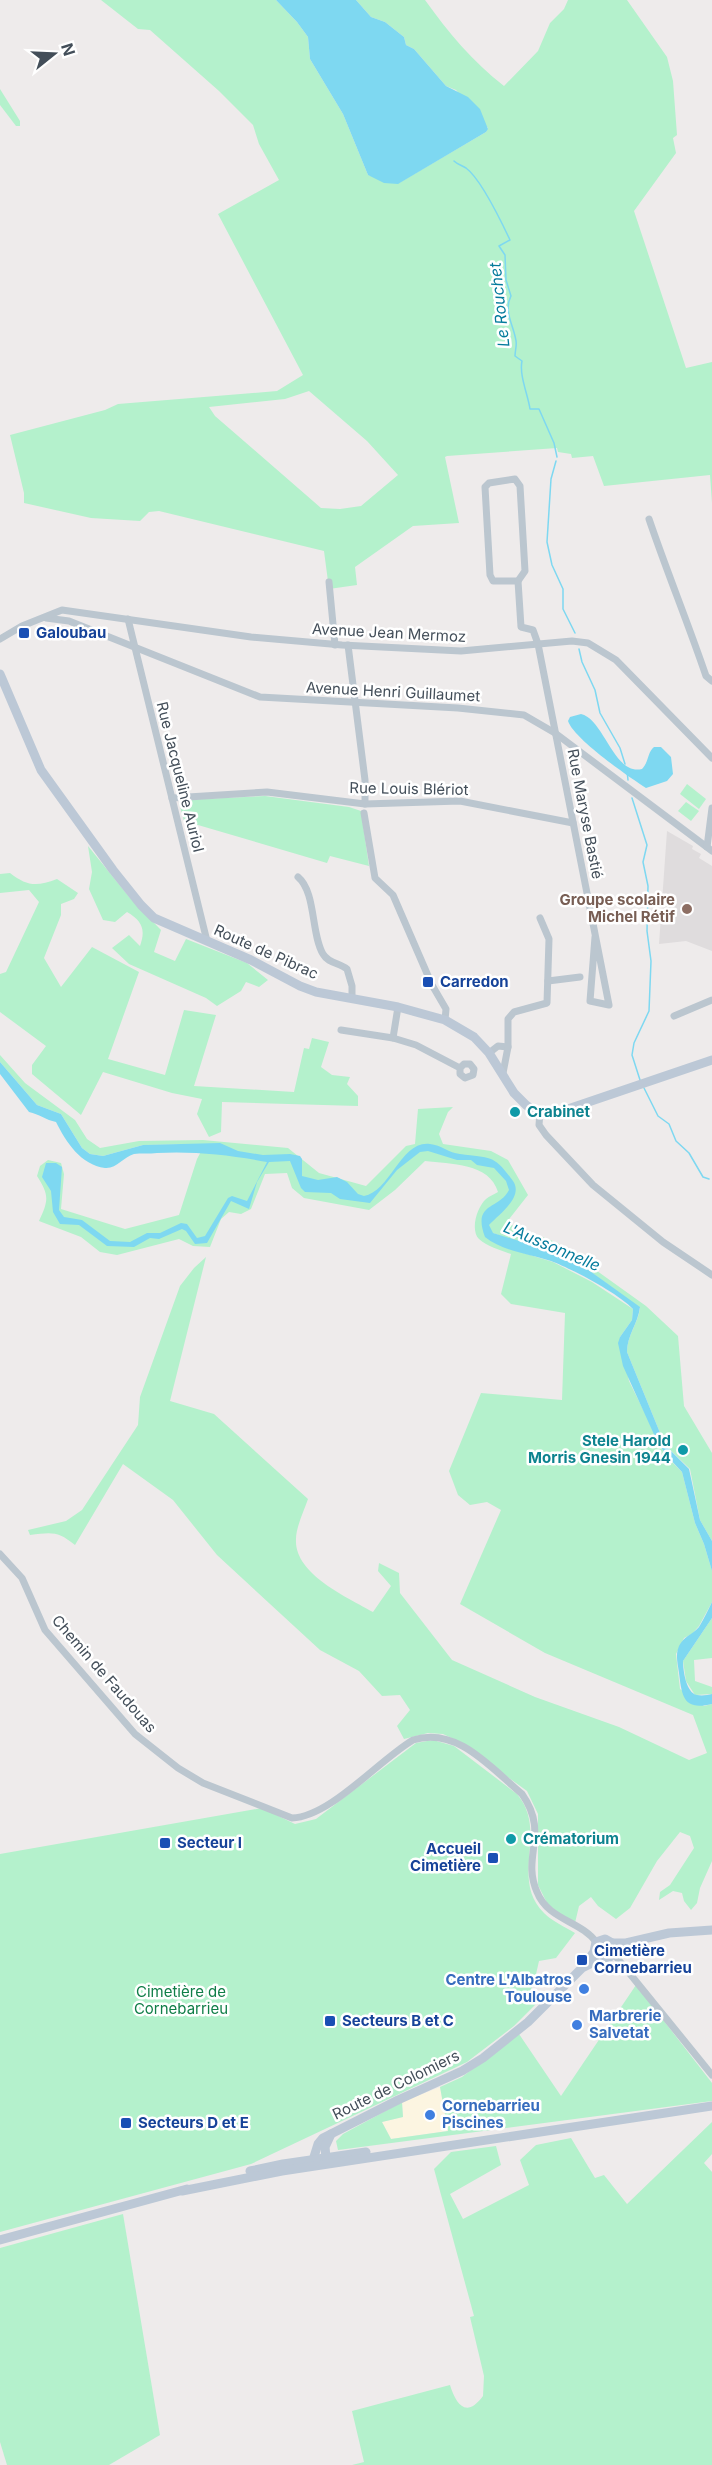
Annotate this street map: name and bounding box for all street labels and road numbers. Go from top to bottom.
street label: Avenue Jean Mermoz [312,619,467,646]
street label: Avenue Henri Guillaumet [305,677,481,706]
street label: Rue Jacqueline Auriol [153,700,208,854]
street label: Rue Maryse Bastié [564,747,607,881]
street label: Rue Louis Blériot [349,778,469,799]
street label: Route de Pibrac [211,920,321,983]
street label: Chemin de Faudouas [48,1611,161,1736]
street label: Route de Colomiers [329,2046,462,2124]

